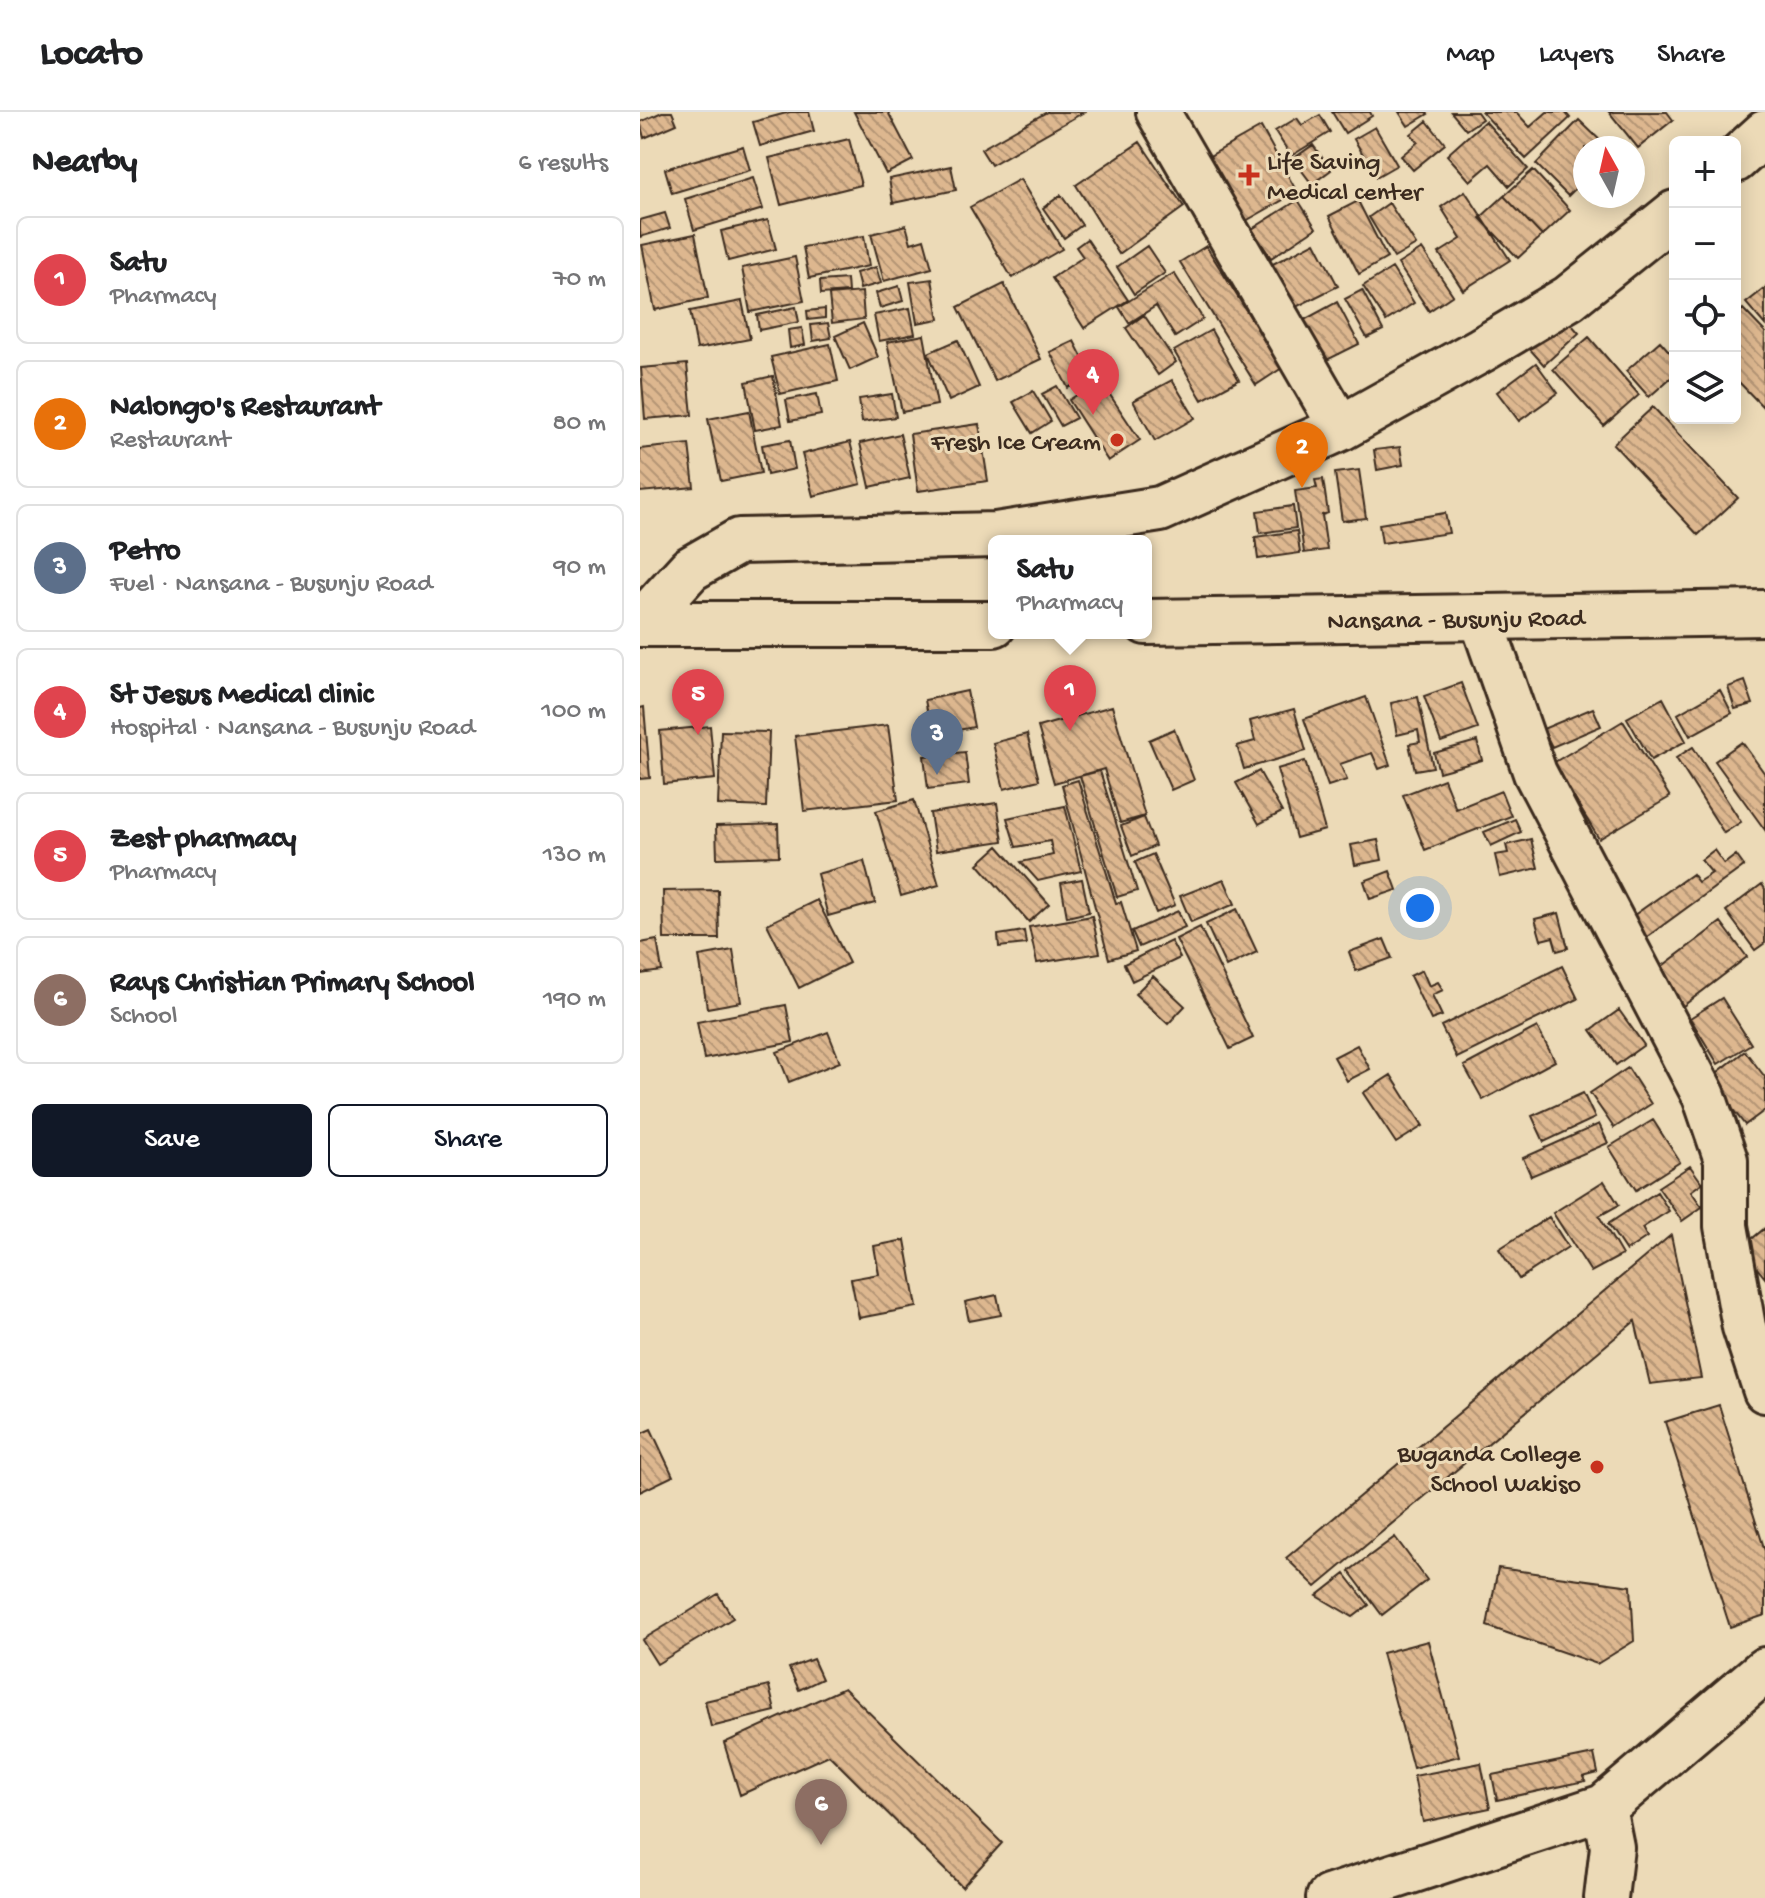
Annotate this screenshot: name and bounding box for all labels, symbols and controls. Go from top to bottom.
text: Locato [40,33,143,77]
text: Map [1446,39,1495,72]
text: Layers [1539,39,1613,72]
text: Share [1657,39,1725,72]
north arrow [1573,136,1645,208]
map controls [1669,136,1741,424]
button: + [1669,136,1741,208]
text: Nearby [32,144,137,184]
text: 6 results [518,149,608,180]
place label: Life Saving Medical center [1267,149,1425,210]
marker: Life Saving Medical center [1238,164,1260,186]
button: − [1669,208,1741,280]
text: Satu [110,247,167,282]
text: 1 [55,265,65,296]
text: 70 m [553,265,606,296]
button: locate [1669,280,1741,352]
text: Pharmacy [110,282,216,313]
pin: 4 [1067,349,1119,415]
button: layers [1669,352,1741,424]
text: Nalongo's Restaurant [110,391,380,426]
text: 2 [54,409,66,440]
text: 80 m [552,409,606,440]
pin: 2 [1276,422,1328,488]
text: Restaurant [110,426,230,457]
place label: Fresh Ice Cream [930,429,1101,460]
marker: Fresh Ice Cream [1108,431,1126,449]
text: Petro [110,535,180,570]
popup [988,535,1152,639]
text: 3 [53,553,67,584]
text: 90 m [554,553,606,584]
text: Satu [1017,554,1074,589]
text: Fuel · Nansana - Busunju Road [110,570,433,601]
text: Pharmacy [1017,589,1123,620]
street label: Nansana - Busunju Road [1327,605,1587,639]
pin: 1 [1044,665,1096,731]
pin: 5 [672,669,724,735]
text: St Jesus Medical clinic [110,679,373,714]
text: 4 [54,697,66,728]
text: 100 m [541,697,606,728]
pin: 3 [911,709,963,775]
text: Hospital · Nansana - Busunju Road [110,714,475,745]
text: Zest pharmacy [110,823,296,858]
text: 5 [53,841,67,872]
text: 130 m [543,841,606,872]
text: Pharmacy [110,858,216,889]
your location [1400,888,1440,928]
text: Rays Christian Primary School [110,967,475,1002]
text: 6 [53,985,67,1016]
text: 190 m [543,985,606,1016]
text: School [110,1002,178,1033]
button: Save [32,1104,312,1177]
button: Share [328,1104,608,1177]
place label: Buganda College School Wakiso [1396,1441,1582,1502]
marker: Buganda College School Wakiso [1588,1458,1606,1476]
pin: 6 [795,1779,847,1845]

